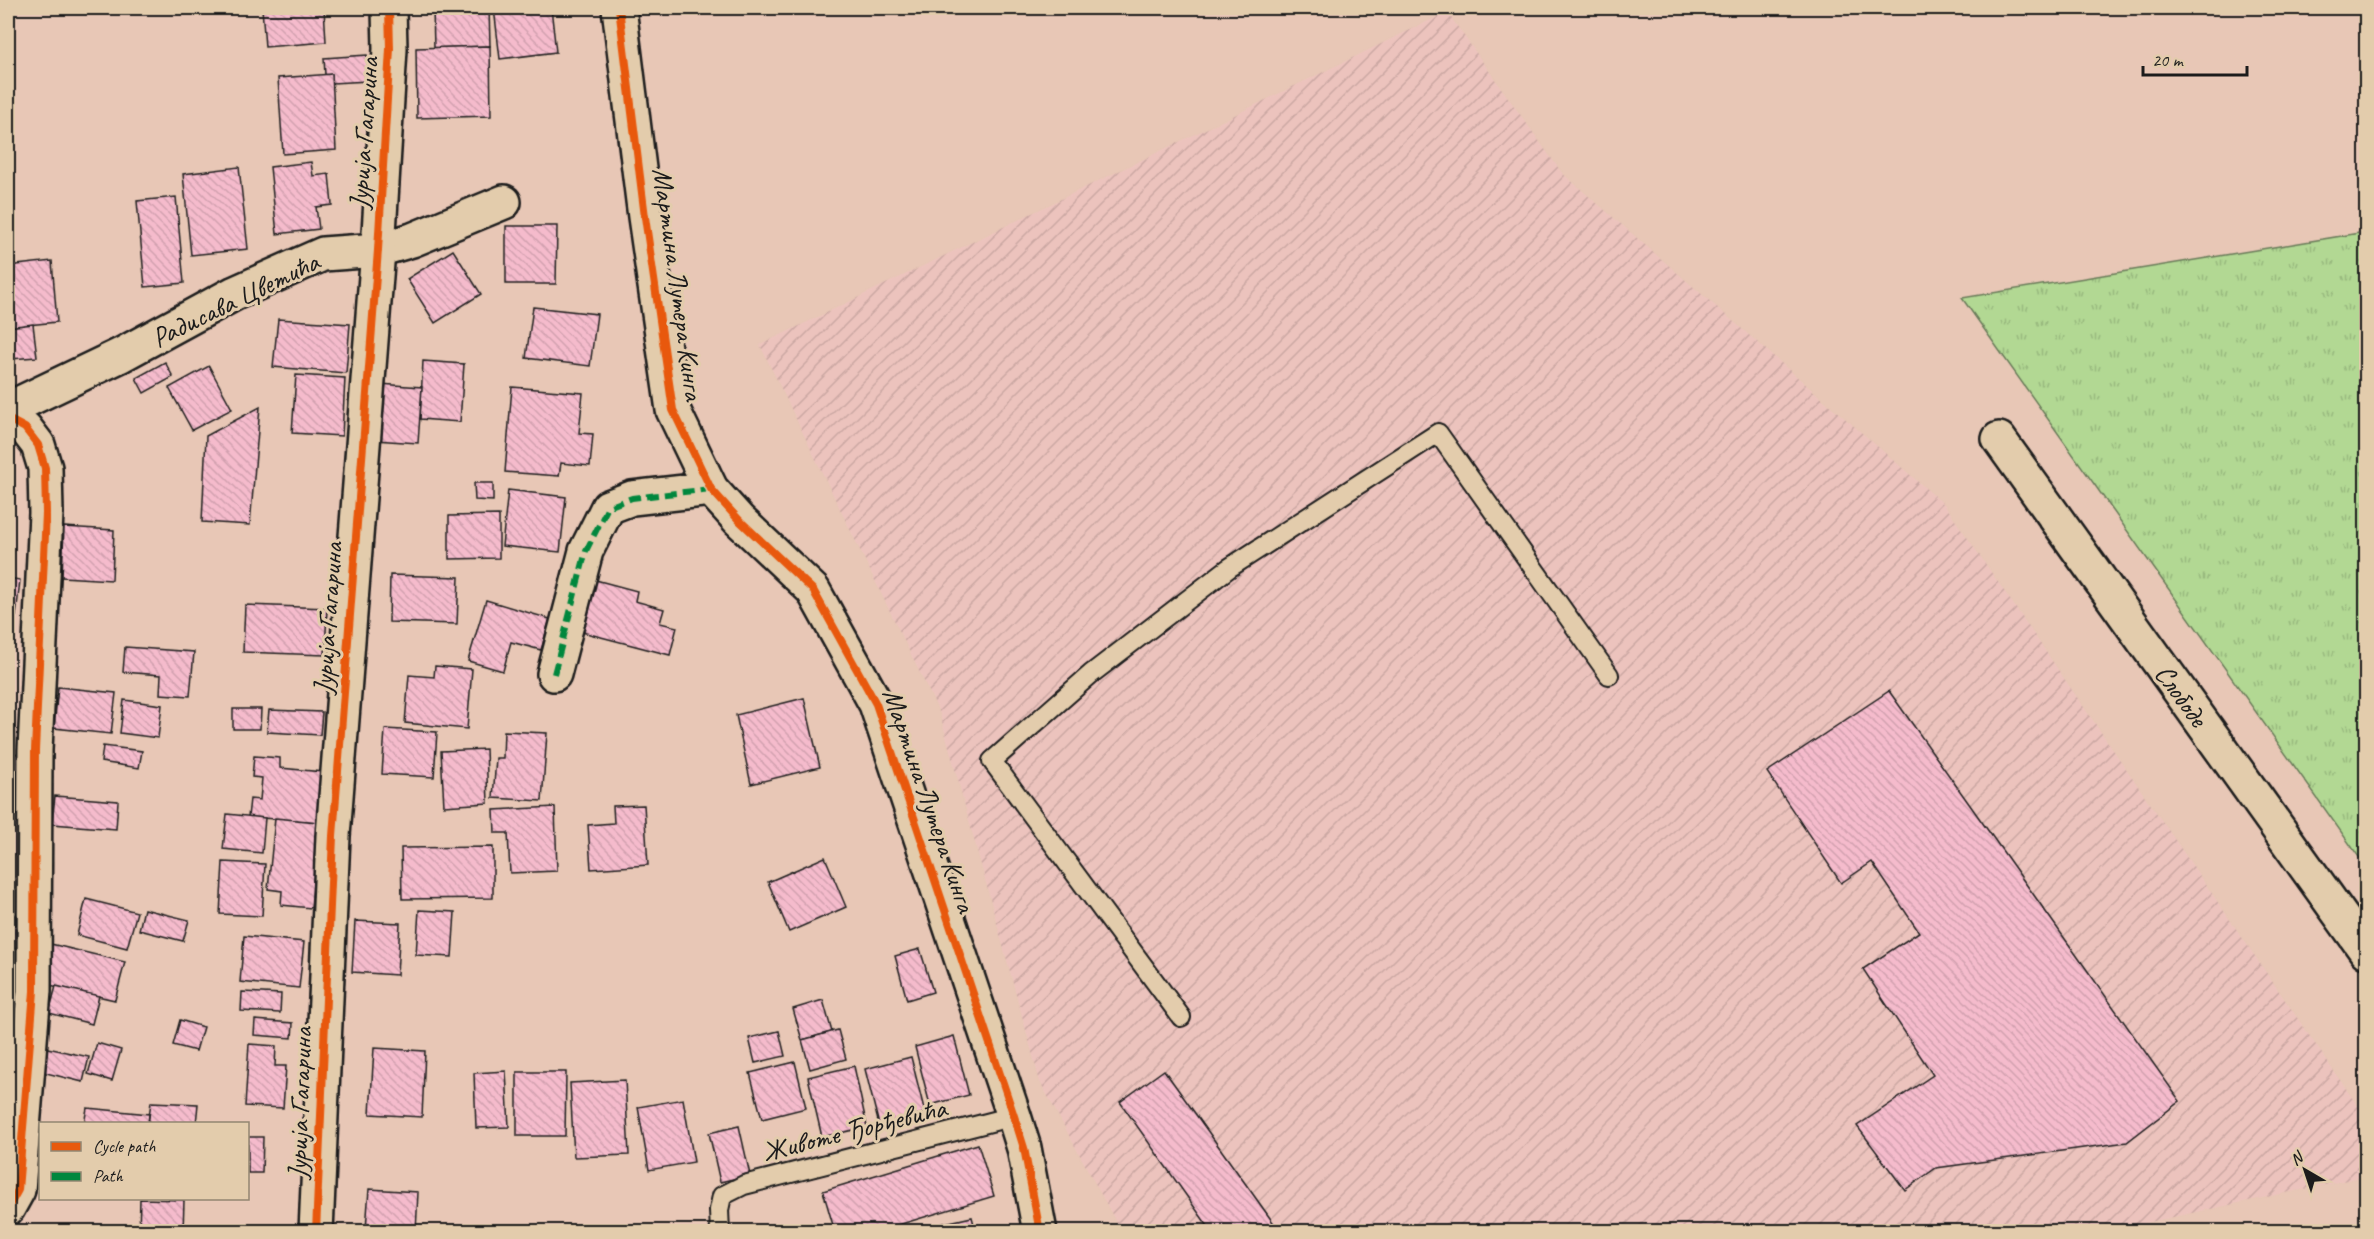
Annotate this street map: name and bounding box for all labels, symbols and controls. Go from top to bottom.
scale bar [2143,39,2246,77]
text: 20 m [2152,49,2185,71]
street label: Јурија Гагарина [341,54,386,212]
street label: Мартина Лутера Кинга [645,166,712,404]
street label: Радисава Цветића [146,243,326,355]
street label: Јурија Гагарина [305,539,350,697]
street label: Слободе [2147,657,2217,735]
street label: Мартина Лутера Кинга [875,684,985,918]
street label: Јурија Гагарина [279,1025,320,1182]
street label: Животе Ђорђевића [759,1089,951,1169]
legend [39,1122,249,1200]
text: Cycle path [93,1135,156,1157]
north arrow [2275,1140,2335,1200]
text: N [2286,1146,2309,1170]
text: Path [93,1165,123,1187]

